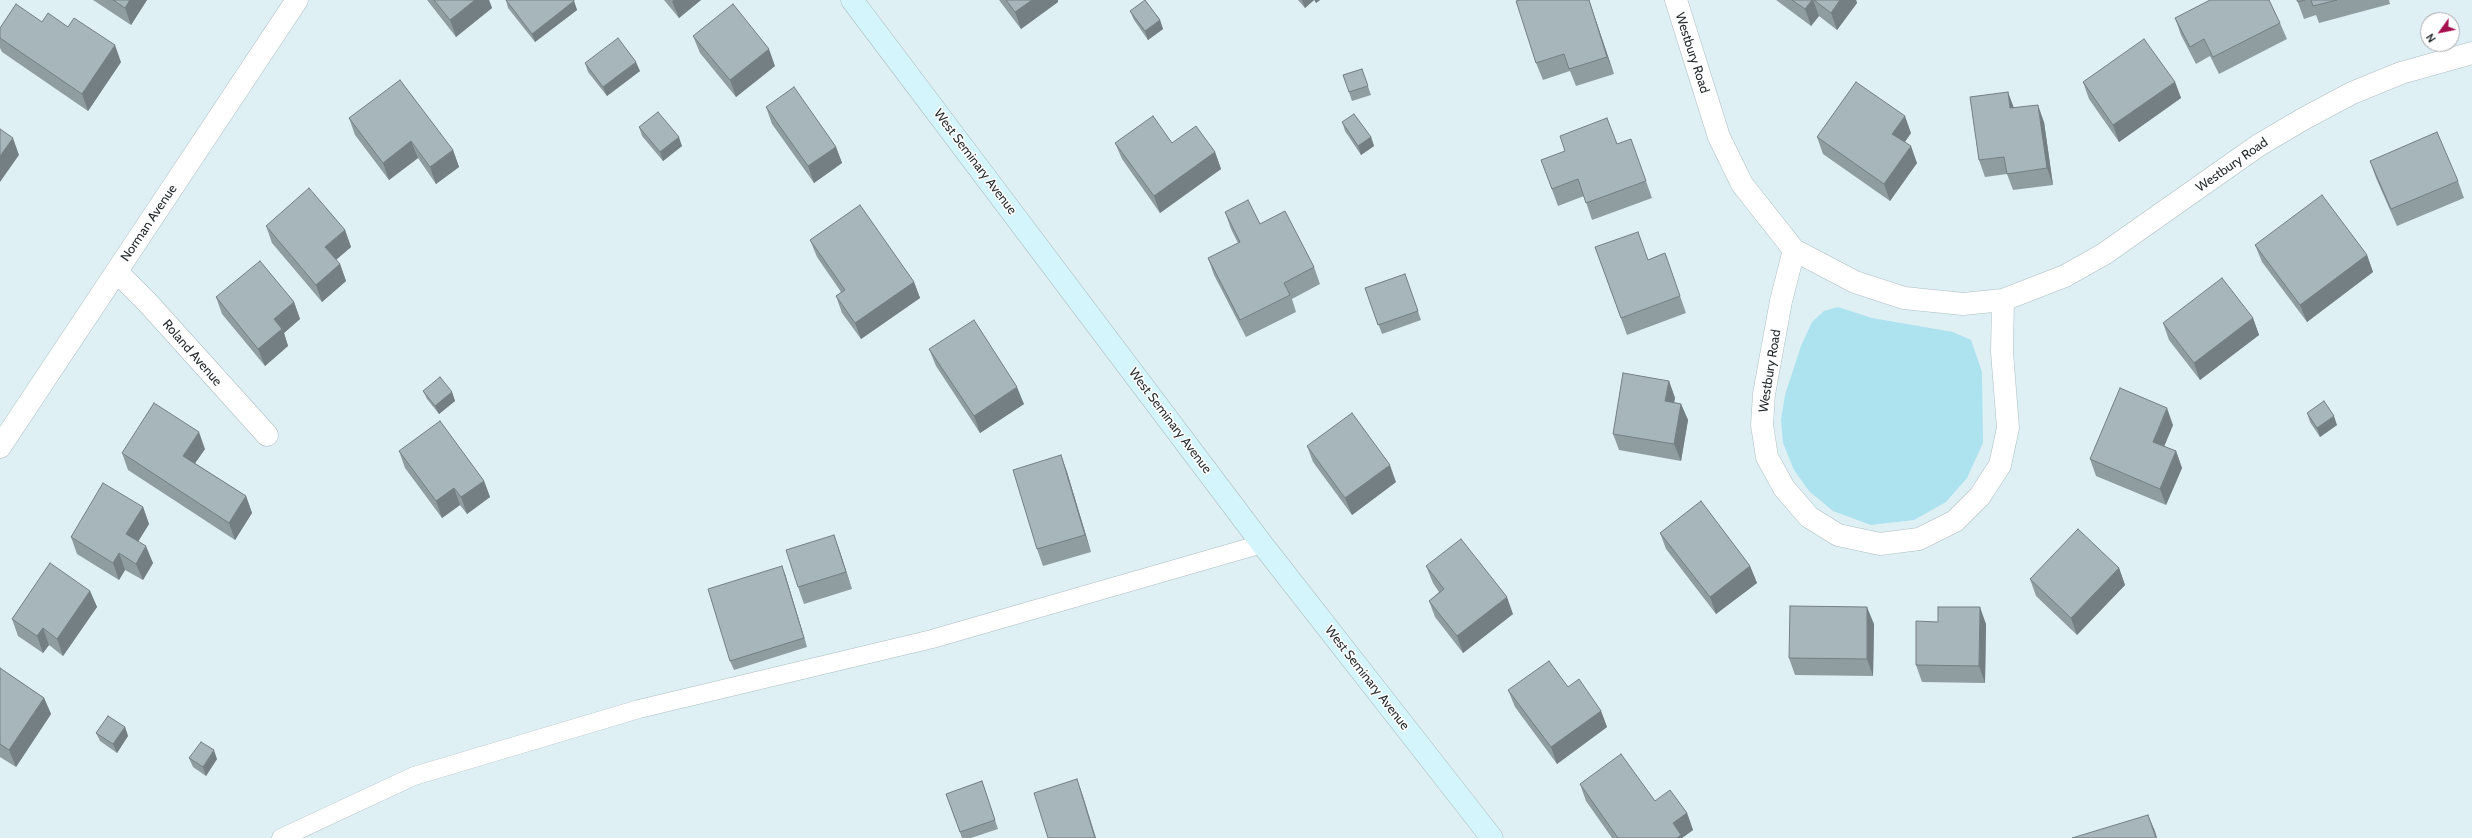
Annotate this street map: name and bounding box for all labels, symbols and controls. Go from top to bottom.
street label: Westbury Road [1672,11,1712,95]
north arrow [2420,12,2460,52]
text: N [2423,31,2439,45]
street label: West Seminary Avenue [930,106,1020,218]
street label: Westbury Road [2193,135,2271,195]
street label: Norman Avenue [118,182,180,264]
street label: Roland Avenue [159,317,225,389]
street label: Westbury Road [1756,328,1784,414]
street label: West Seminary Avenue [1125,365,1215,477]
street label: West Seminary Avenue [1321,623,1413,733]

